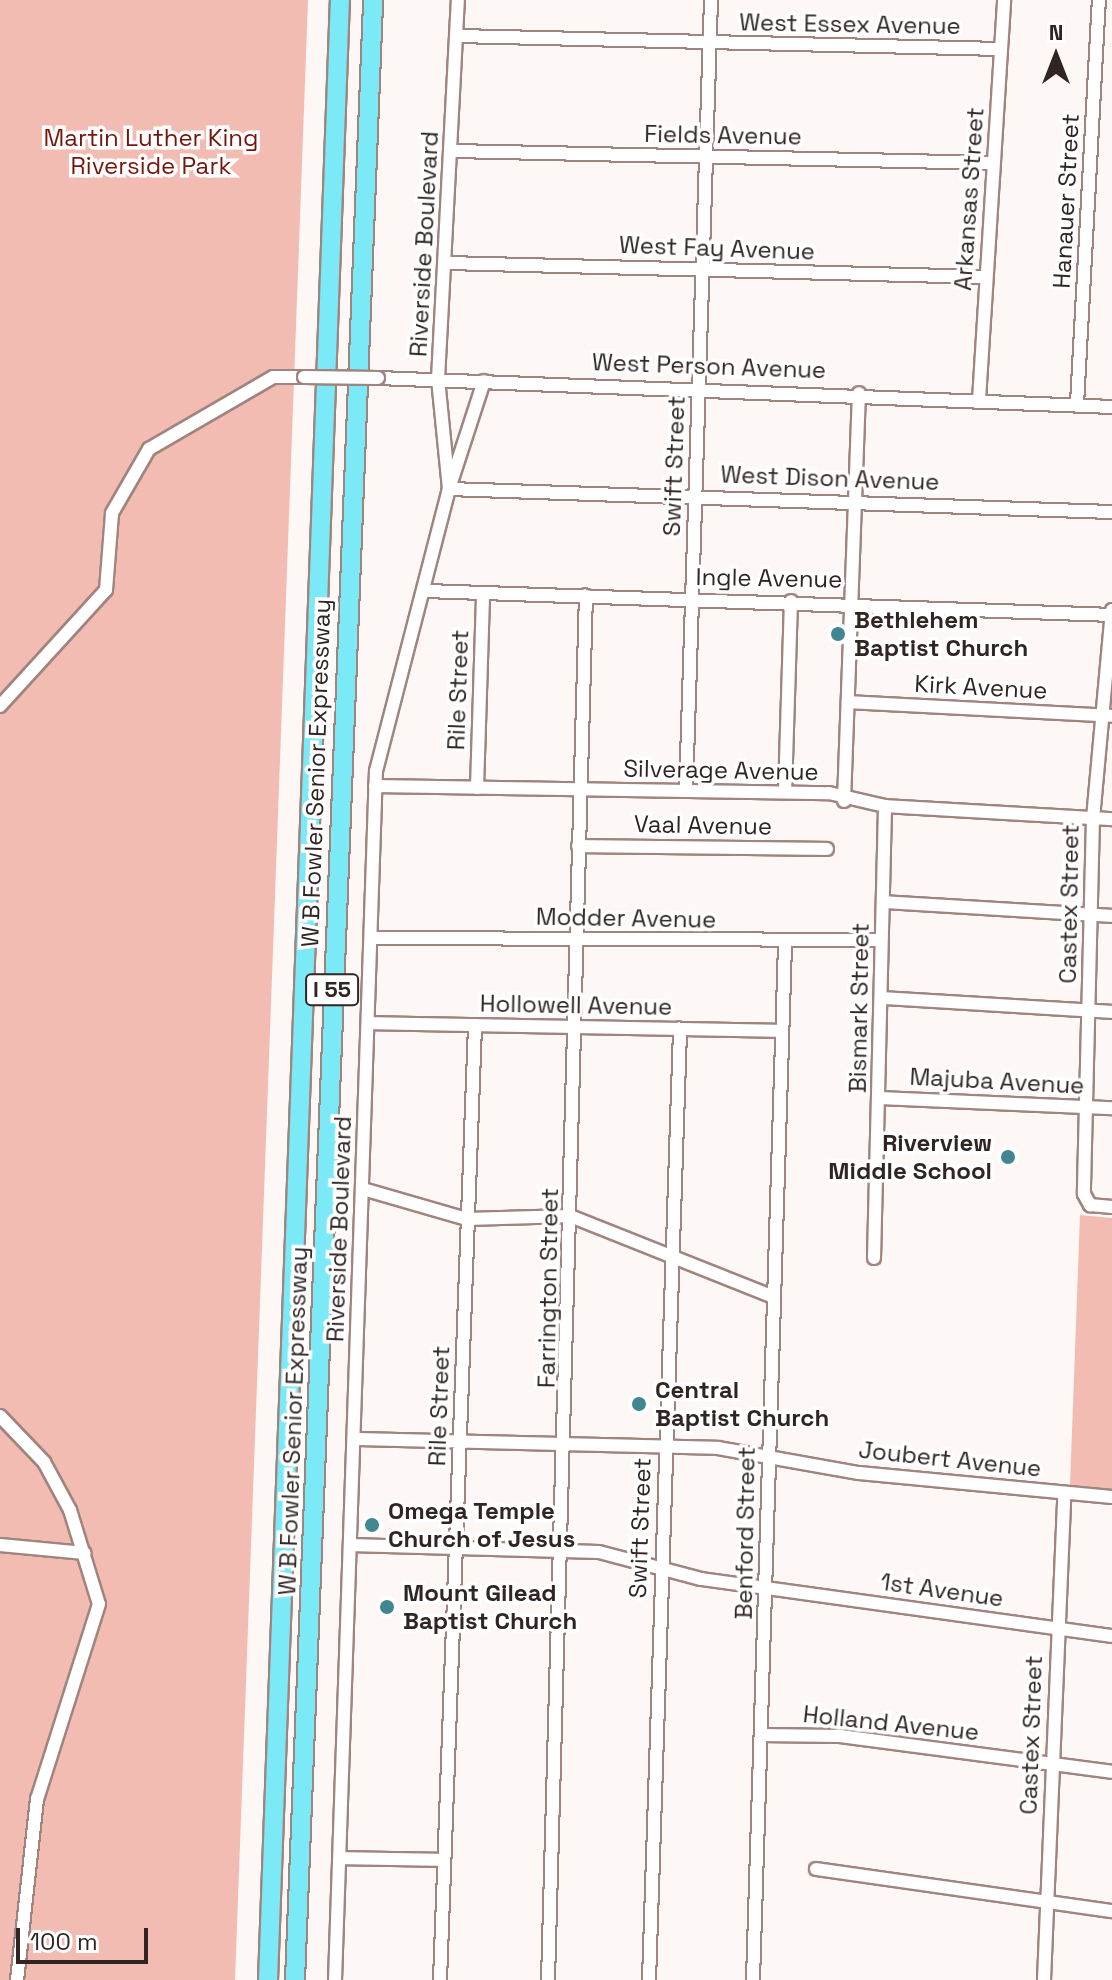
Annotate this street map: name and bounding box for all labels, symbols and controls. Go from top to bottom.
street label: West Essex Avenue [739,8,961,40]
north arrow [1016,16,1096,96]
text: N [1049,18,1063,46]
street label: Arkansas Street [948,106,990,292]
street label: Hanauer Street [1047,113,1085,289]
street label: Fields Avenue [644,119,802,151]
park label: Martin Luther King Riverside Park [44,124,258,180]
street label: Riverside Boulevard [404,130,444,358]
street label: West Fay Avenue [618,230,816,266]
street label: West Person Avenue [591,348,827,384]
street label: Swift Street [657,395,691,537]
street label: West Dison Avenue [720,460,940,496]
street label: Ingle Avenue [695,562,843,594]
street label: W B Fowler Senior Expressway [296,598,336,948]
place label: Bethlehem Baptist Church [854,606,1028,662]
marker: Bethlehem Baptist Church [829,625,847,643]
street label: Rile Street [442,629,474,751]
street label: Kirk Avenue [914,669,1048,705]
street label: Silverage Avenue [623,754,819,786]
street label: Vaal Avenue [634,809,772,841]
street label: Castex Street [1053,824,1085,984]
street label: Modder Avenue [535,902,717,934]
street label: Bismark Street [843,923,875,1093]
road number: I 55 [304,972,360,1008]
street label: Hollowell Avenue [479,989,673,1021]
street label: Majuba Avenue [909,1062,1085,1100]
street label: Riverside Boulevard [321,1115,357,1343]
place label: Riverview Middle School [828,1129,992,1185]
marker: Riverview Middle School [999,1148,1017,1166]
street label: Farrington Street [532,1188,564,1388]
street label: W B Fowler Senior Expressway [273,1246,313,1596]
street label: Rile Street [423,1345,455,1467]
place label: Central Baptist Church [655,1376,829,1432]
marker: Central Baptist Church [630,1395,648,1413]
street label: Joubert Avenue [857,1435,1043,1483]
street label: Benford Street [729,1446,761,1620]
street label: Swift Street [623,1457,657,1599]
place label: Omega Temple Church of Jesus [388,1497,575,1553]
marker: Omega Temple Church of Jesus [363,1516,381,1534]
street label: 1st Avenue [878,1567,1006,1613]
place label: Mount Gilead Baptist Church [403,1579,577,1635]
marker: Mount Gilead Baptist Church [378,1598,396,1616]
street label: Castex Street [1014,1655,1048,1815]
street label: Holland Avenue [801,1699,981,1747]
scale bar [20,1912,152,1962]
text: 100 m [30,1926,98,1957]

